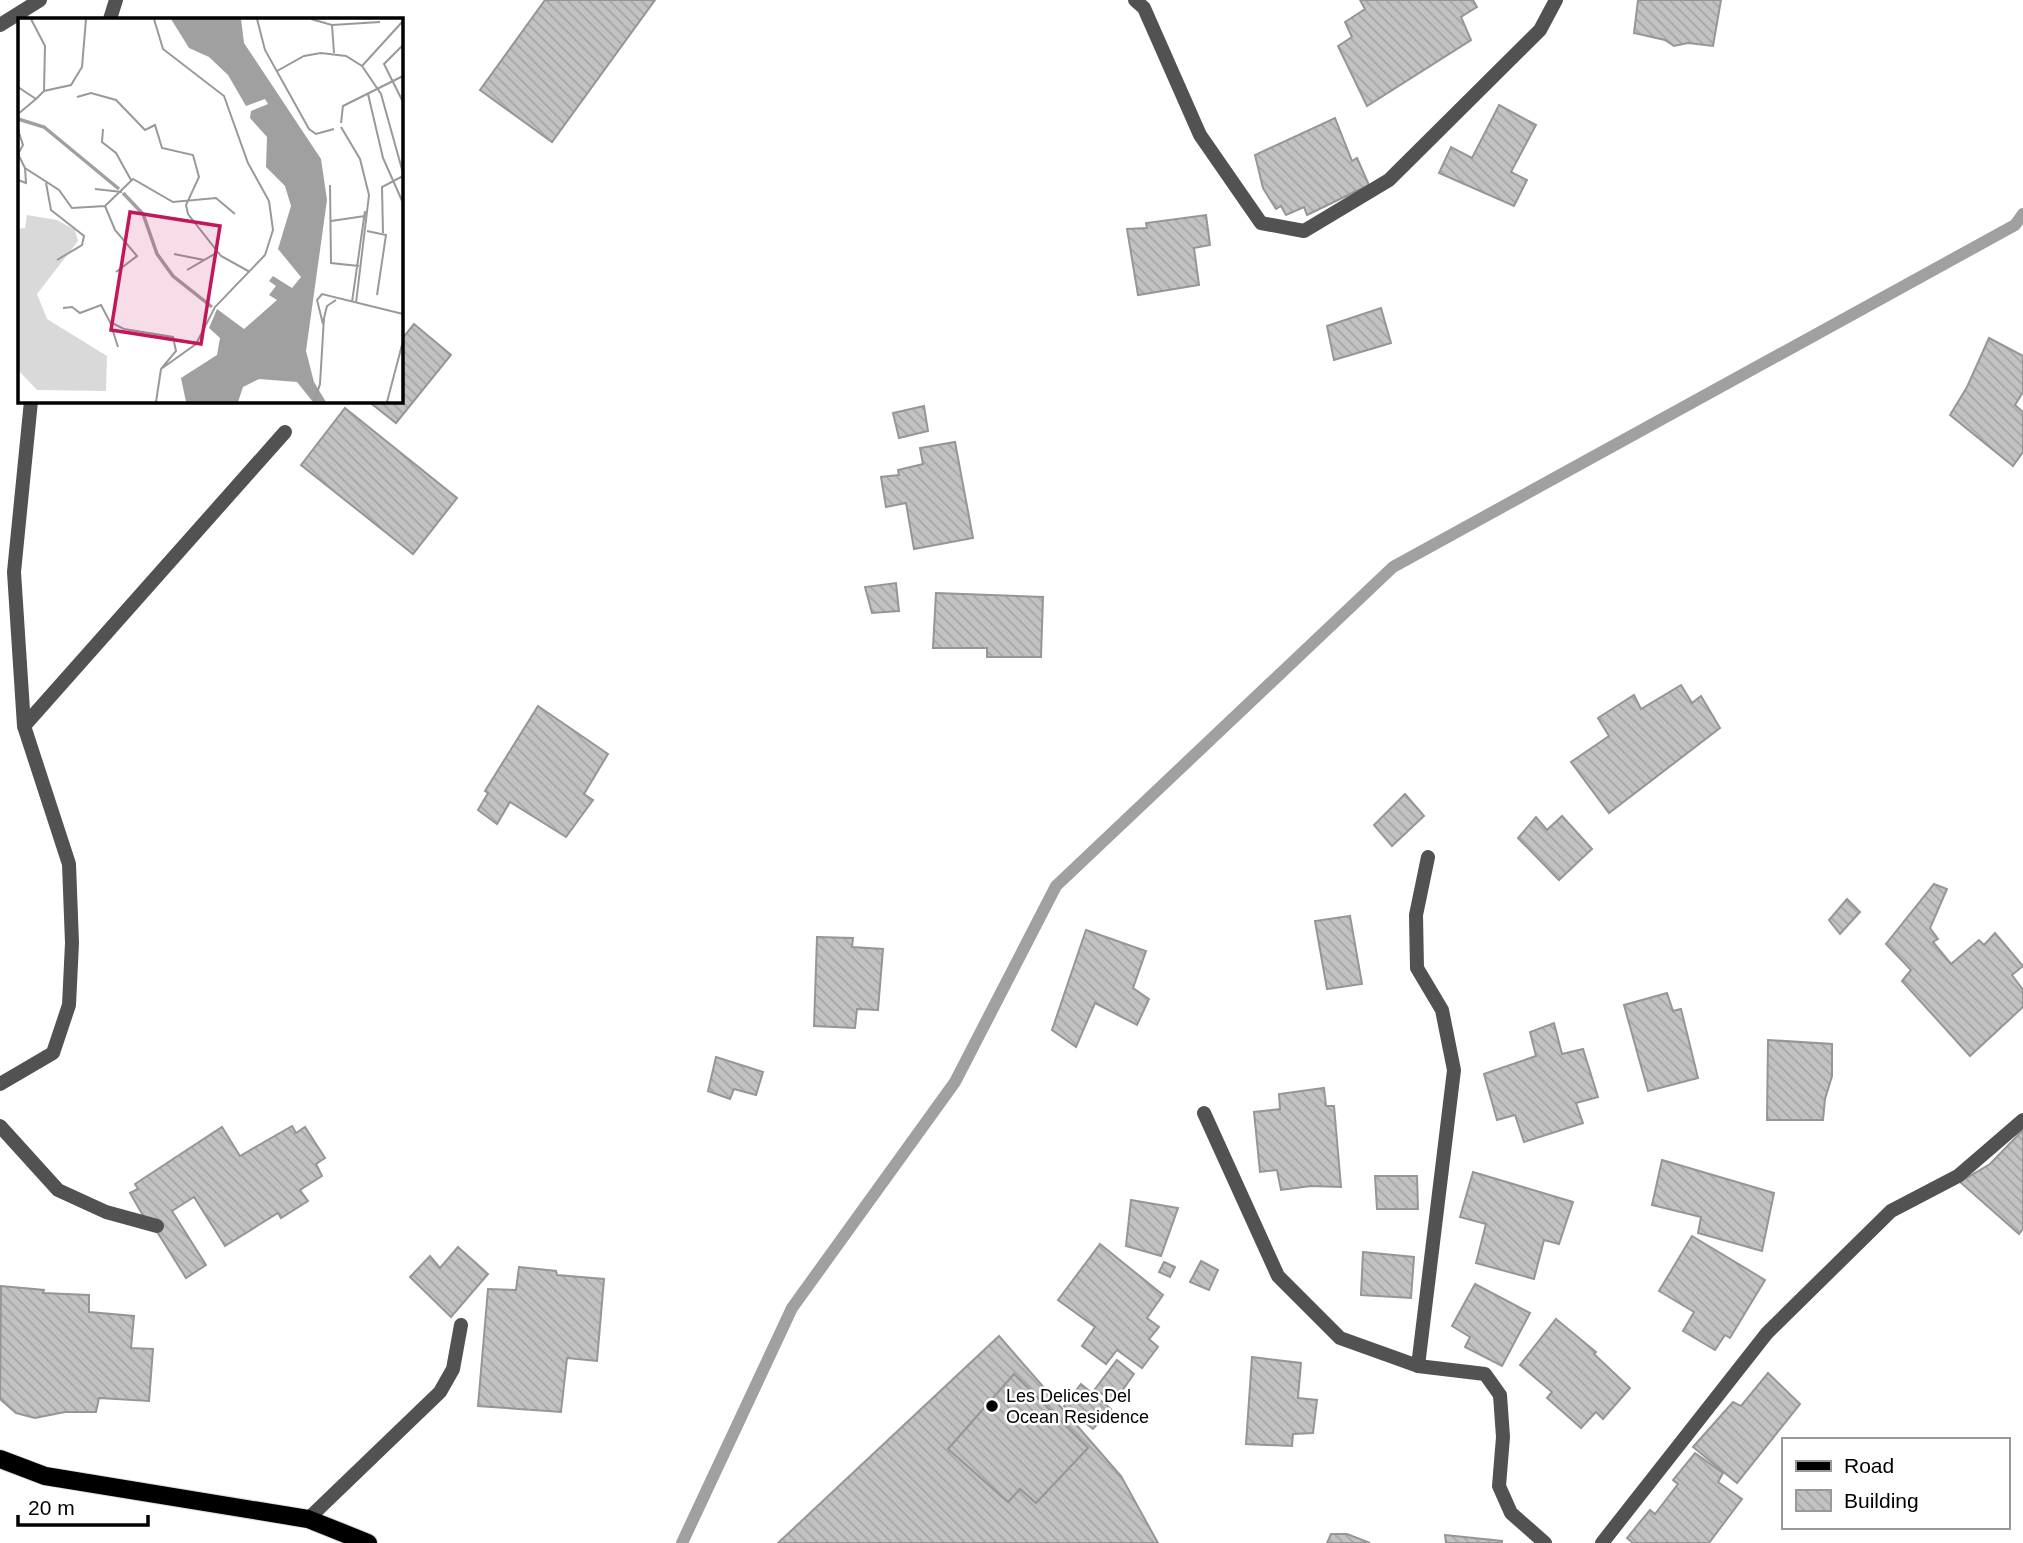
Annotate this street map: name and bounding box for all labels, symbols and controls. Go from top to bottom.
inset map [18,18,402,402]
place label: Les Delices Del Ocean Residence [1006,1386,1149,1427]
marker: Les Delices Del Ocean Residence [984,1398,1000,1414]
legend [1782,1438,2009,1529]
text: Road [1844,1454,1894,1477]
scale bar [18,1484,147,1528]
text: Building [1844,1489,1919,1512]
text: 20 m [28,1496,75,1519]

